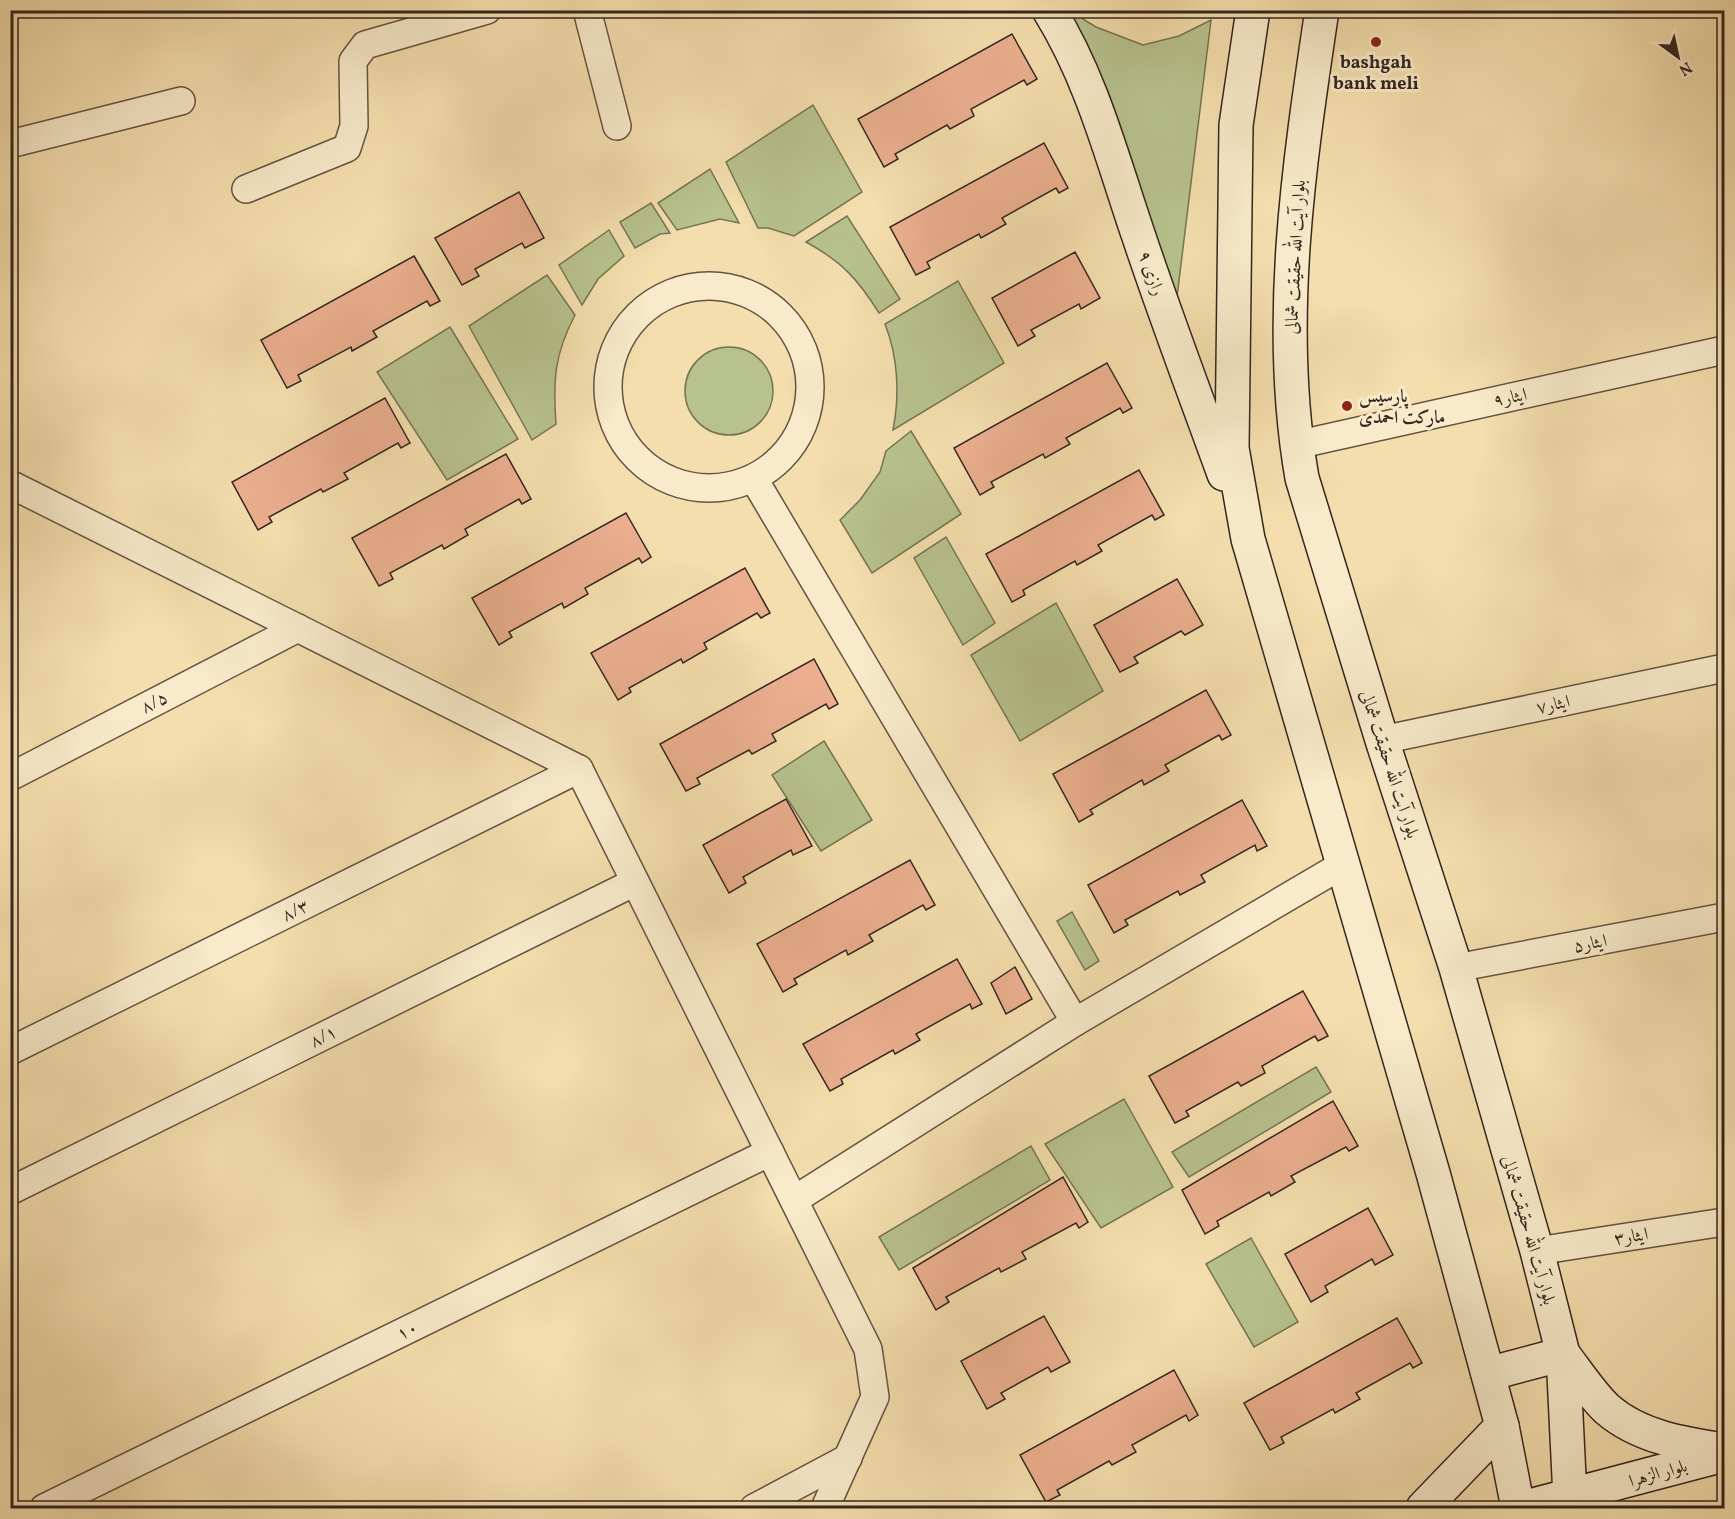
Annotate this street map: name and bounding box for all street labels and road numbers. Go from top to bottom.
street label: بلوار آیت الله حقیقت شمالی [1277,179,1313,335]
street label: رازی ۹ [1131,248,1170,299]
street label: ایثار۹ [1491,383,1530,414]
street label: ۸/۵ [137,686,173,721]
street label: بلوار آیت الله حقیقت شمالی [1353,686,1427,842]
street label: ایثار۷ [1534,690,1573,721]
street label: ۸/۳ [278,894,314,929]
street label: ایثار۵ [1571,929,1609,960]
street label: ۸/۱ [306,1020,342,1055]
street label: بلوار آیت الله حقیقت شمالی [1494,1152,1564,1308]
street label: ایثار۳ [1612,1222,1650,1252]
street label: ۱۰ [393,1315,423,1347]
street label: بلوار الزهرا [1626,1454,1691,1495]

